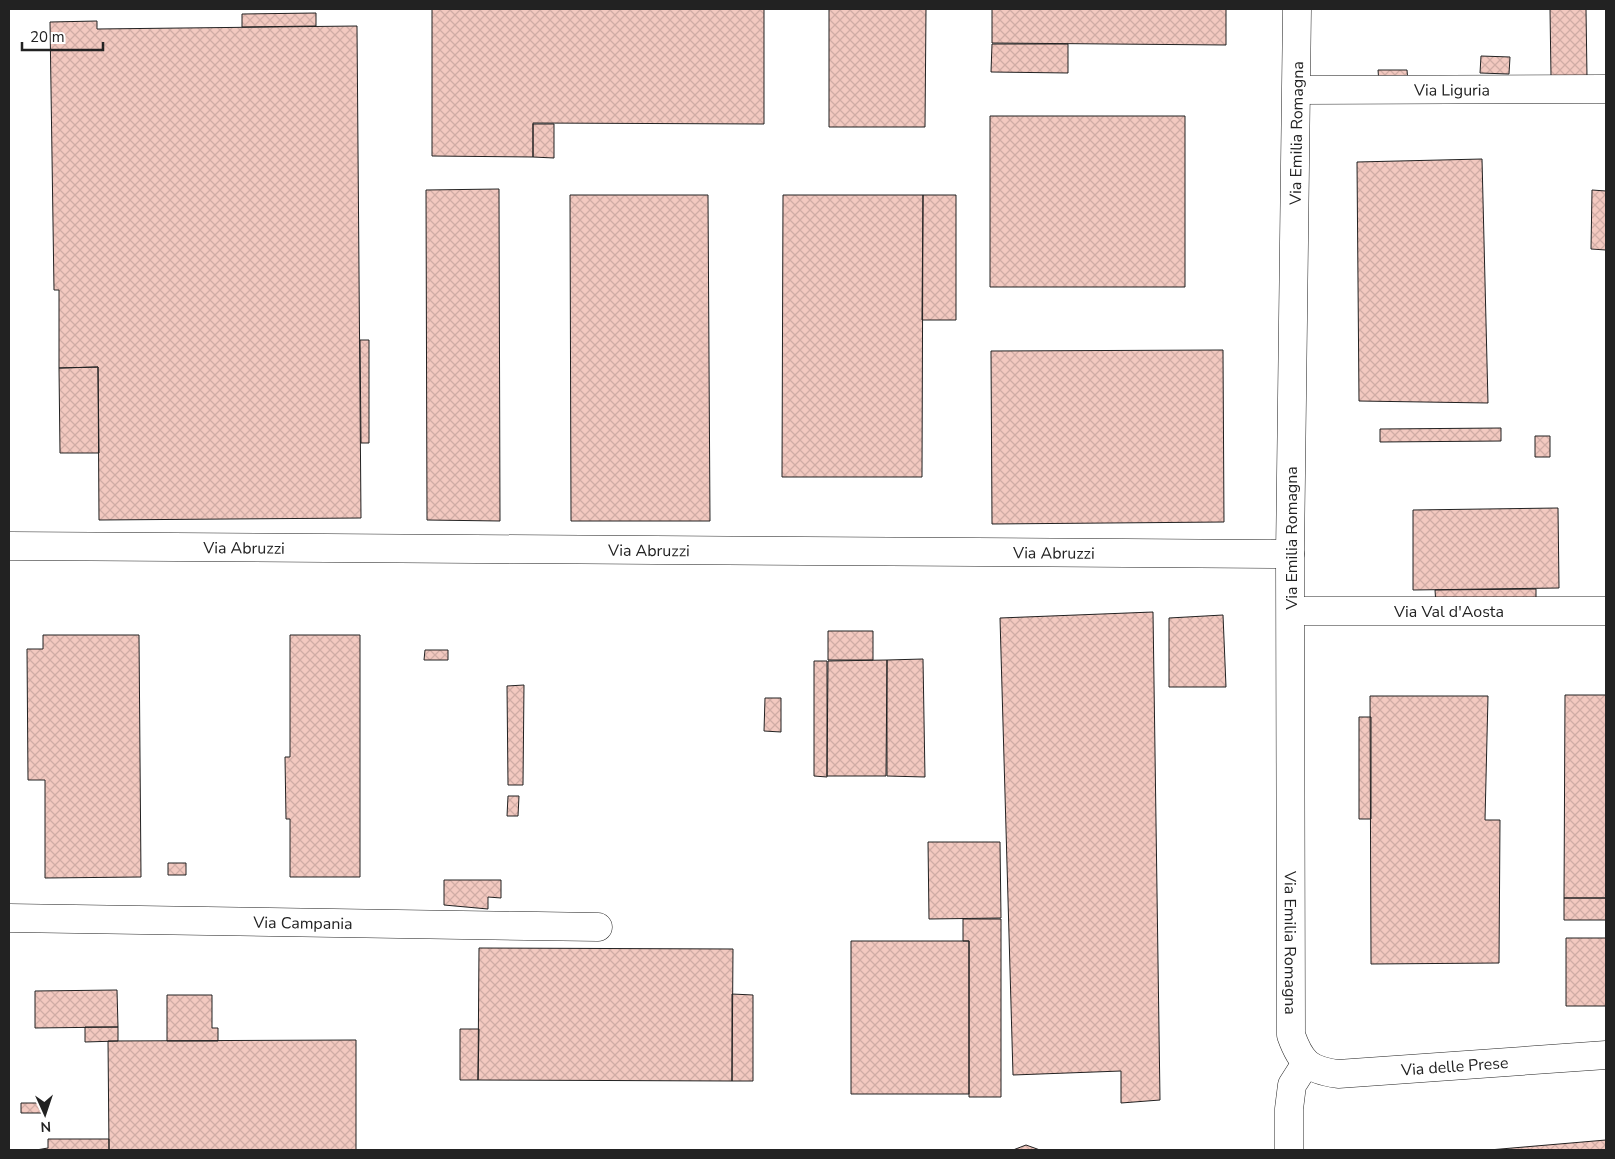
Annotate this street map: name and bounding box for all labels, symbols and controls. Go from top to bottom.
scale bar [22,20,104,52]
text: 20 m [30,27,65,47]
street label: Via Emilia Romagna [1285,61,1309,206]
street label: Via Liguria [1413,79,1490,102]
street label: Via Emilia Romagna [1281,466,1303,611]
street label: Via Abruzzi [202,537,285,560]
street label: Via Abruzzi [607,540,690,562]
street label: Via Abruzzi [1012,542,1095,565]
street label: Via Val d'Aosta [1393,601,1504,623]
street label: Via Emilia Romagna [1279,870,1301,1015]
street label: Via Campania [252,912,353,935]
street label: Via delle Prese [1399,1052,1509,1082]
north arrow [20,1089,70,1139]
text: N [40,1117,51,1136]

